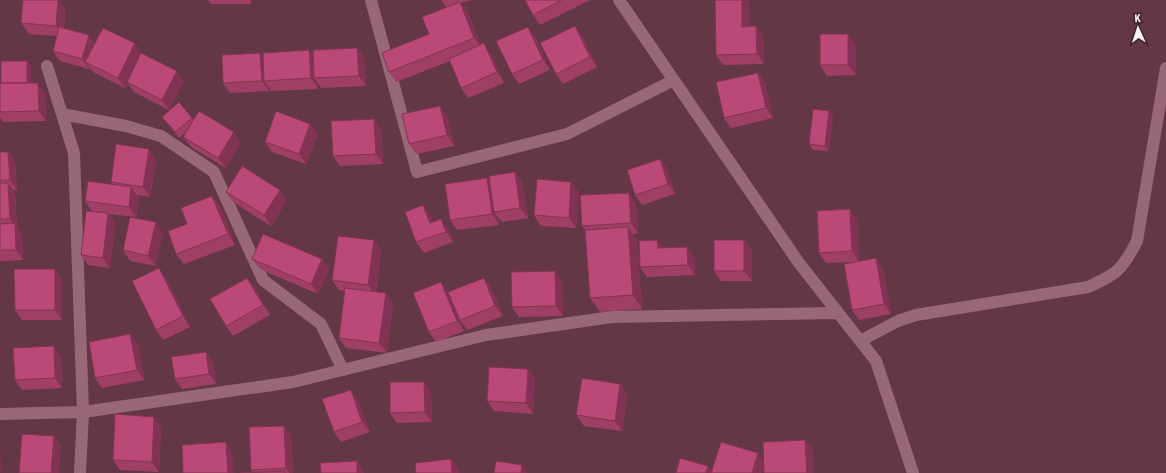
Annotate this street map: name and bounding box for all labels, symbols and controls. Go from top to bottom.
north arrow [1118,8,1158,48]
text: K [1134,12,1142,25]

